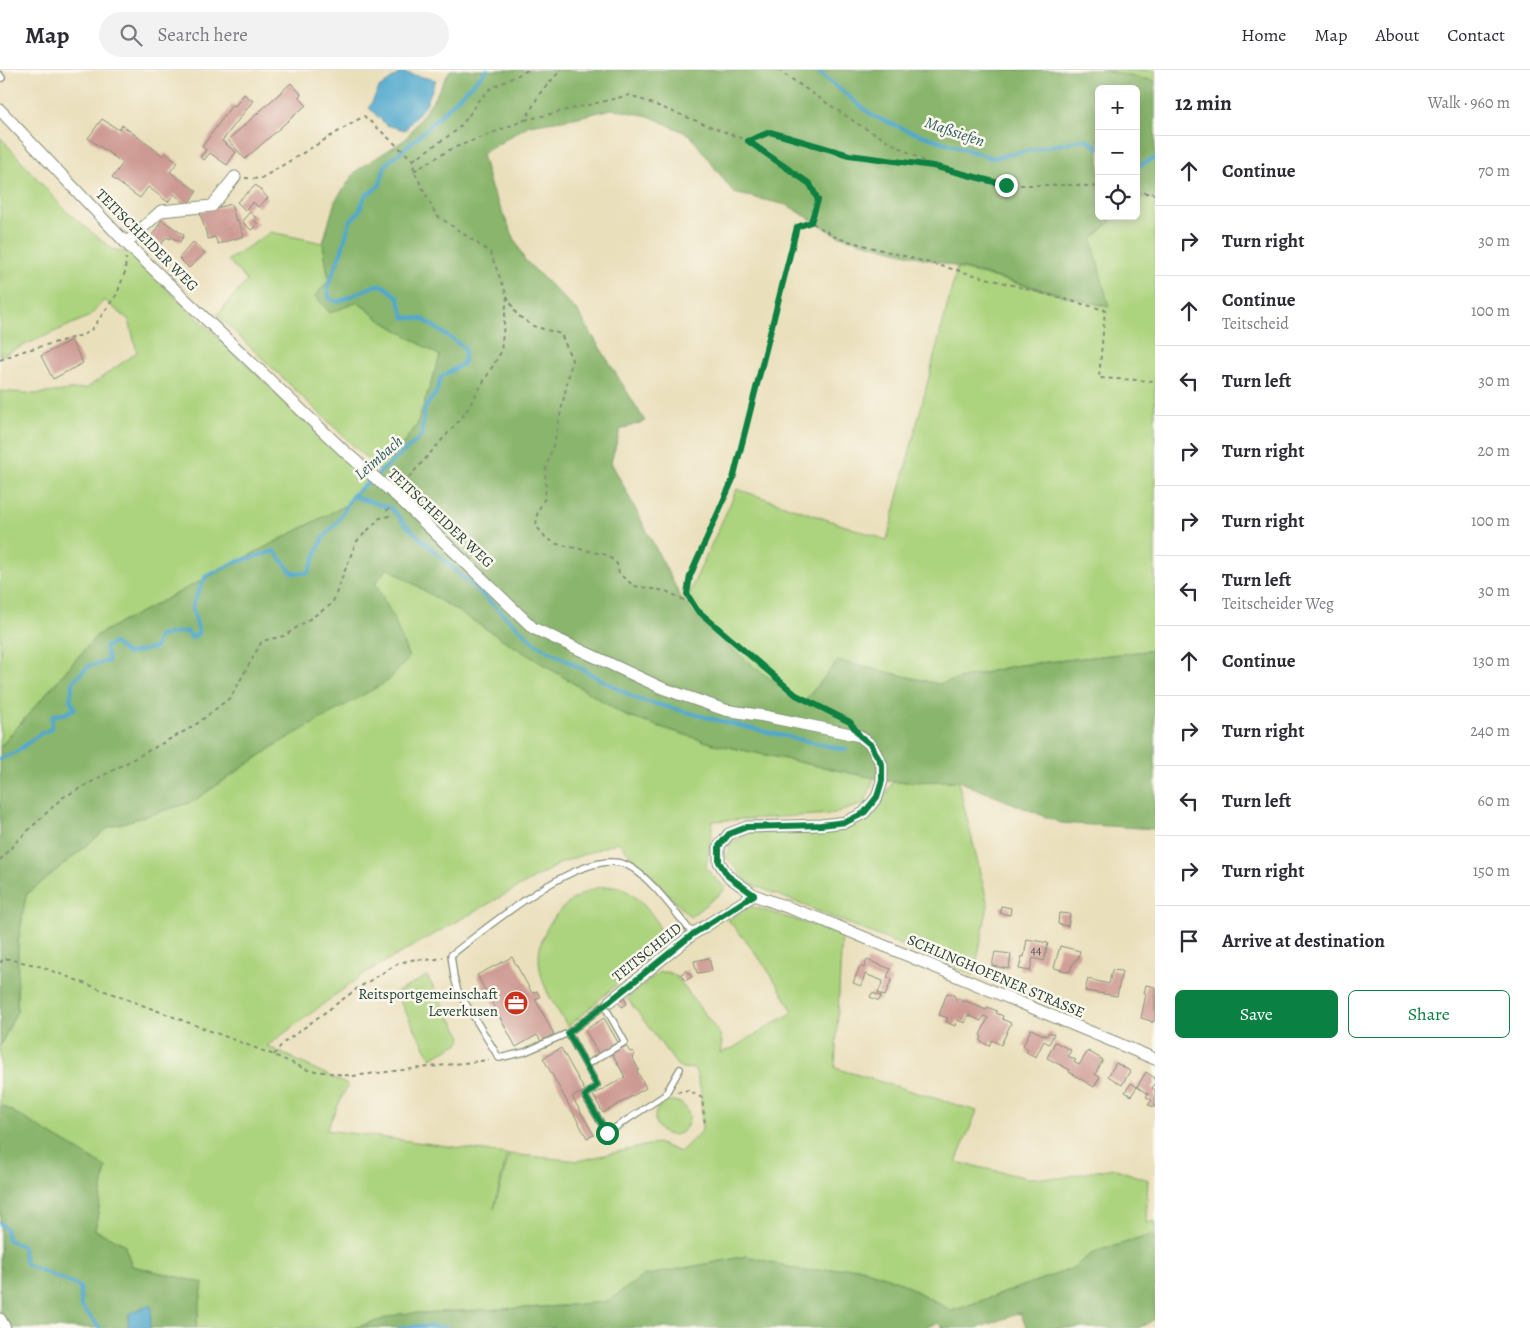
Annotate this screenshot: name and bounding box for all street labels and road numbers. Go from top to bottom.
street label: TEITSCHEIDER WEG [91,184,203,296]
street label: TEITSCHEIDER WEG [384,464,498,572]
street label: TEITSCHEID [608,918,686,986]
street label: SCHLINGHOFENER STRASSE [904,929,1088,1023]

